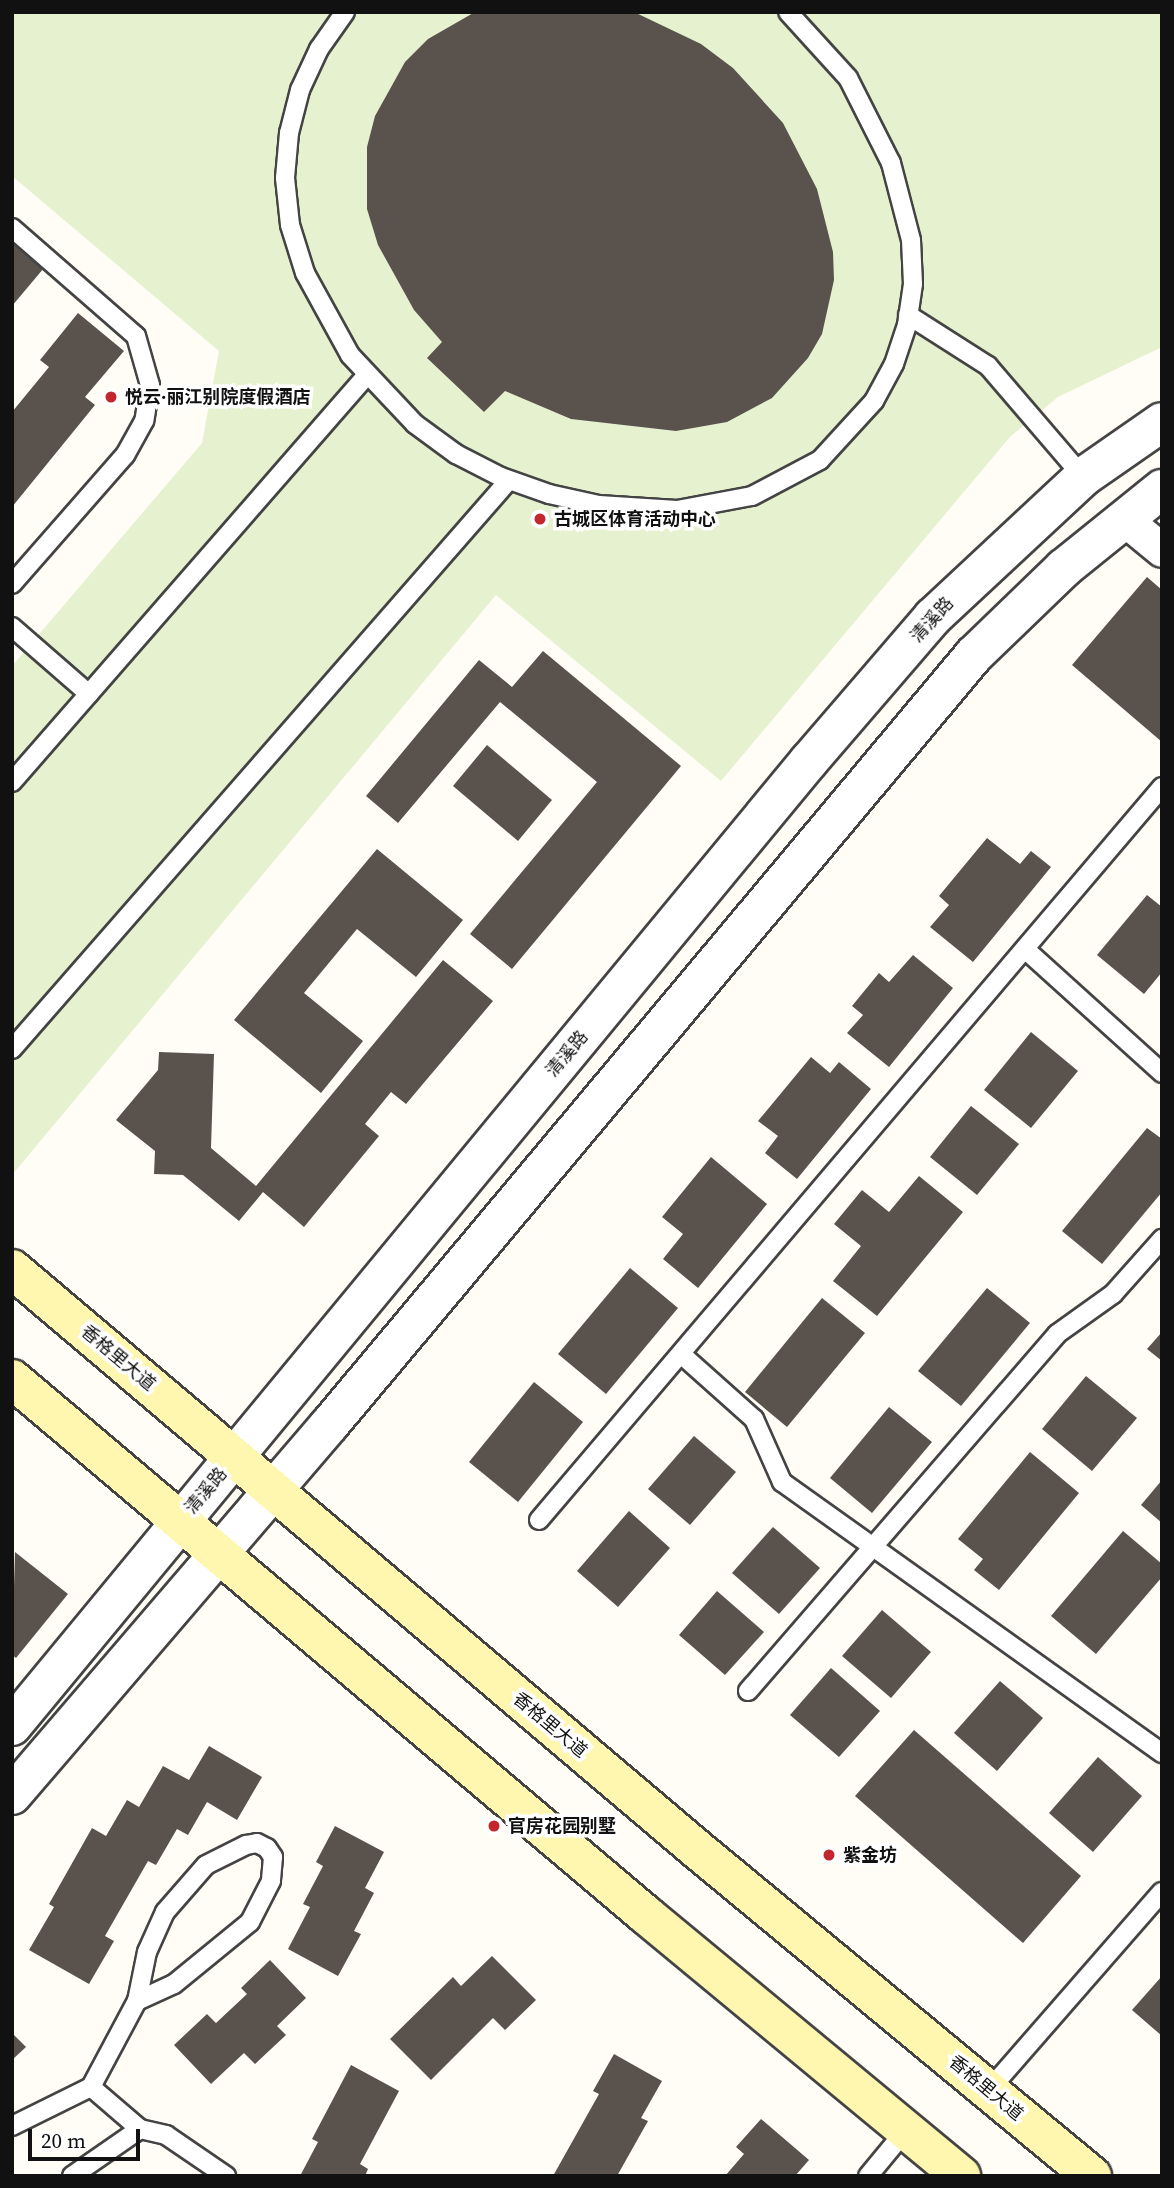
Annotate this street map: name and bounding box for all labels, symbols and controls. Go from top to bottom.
place label: 悦云·丽江别院度假酒店 [125,386,310,408]
marker: 悦云·丽江别院度假酒店 [103,389,119,405]
place label: 古城区体育活动中心 [554,508,716,530]
marker: 古城区体育活动中心 [532,511,548,527]
street label: 清溪路 [906,593,958,647]
street label: 清溪路 [541,1026,593,1082]
street label: 香格里大道 [77,1321,159,1395]
street label: 清溪路 [180,1463,232,1519]
street label: 香格里大道 [509,1688,591,1762]
place label: 官房花园别墅 [508,1815,616,1837]
marker: 官房花园别墅 [486,1818,502,1834]
place label: 紫金坊 [843,1844,897,1866]
marker: 紫金坊 [821,1847,837,1863]
street label: 香格里大道 [945,2051,1027,2125]
scale bar [32,2114,144,2158]
text: 20 m [41,2126,86,2155]

